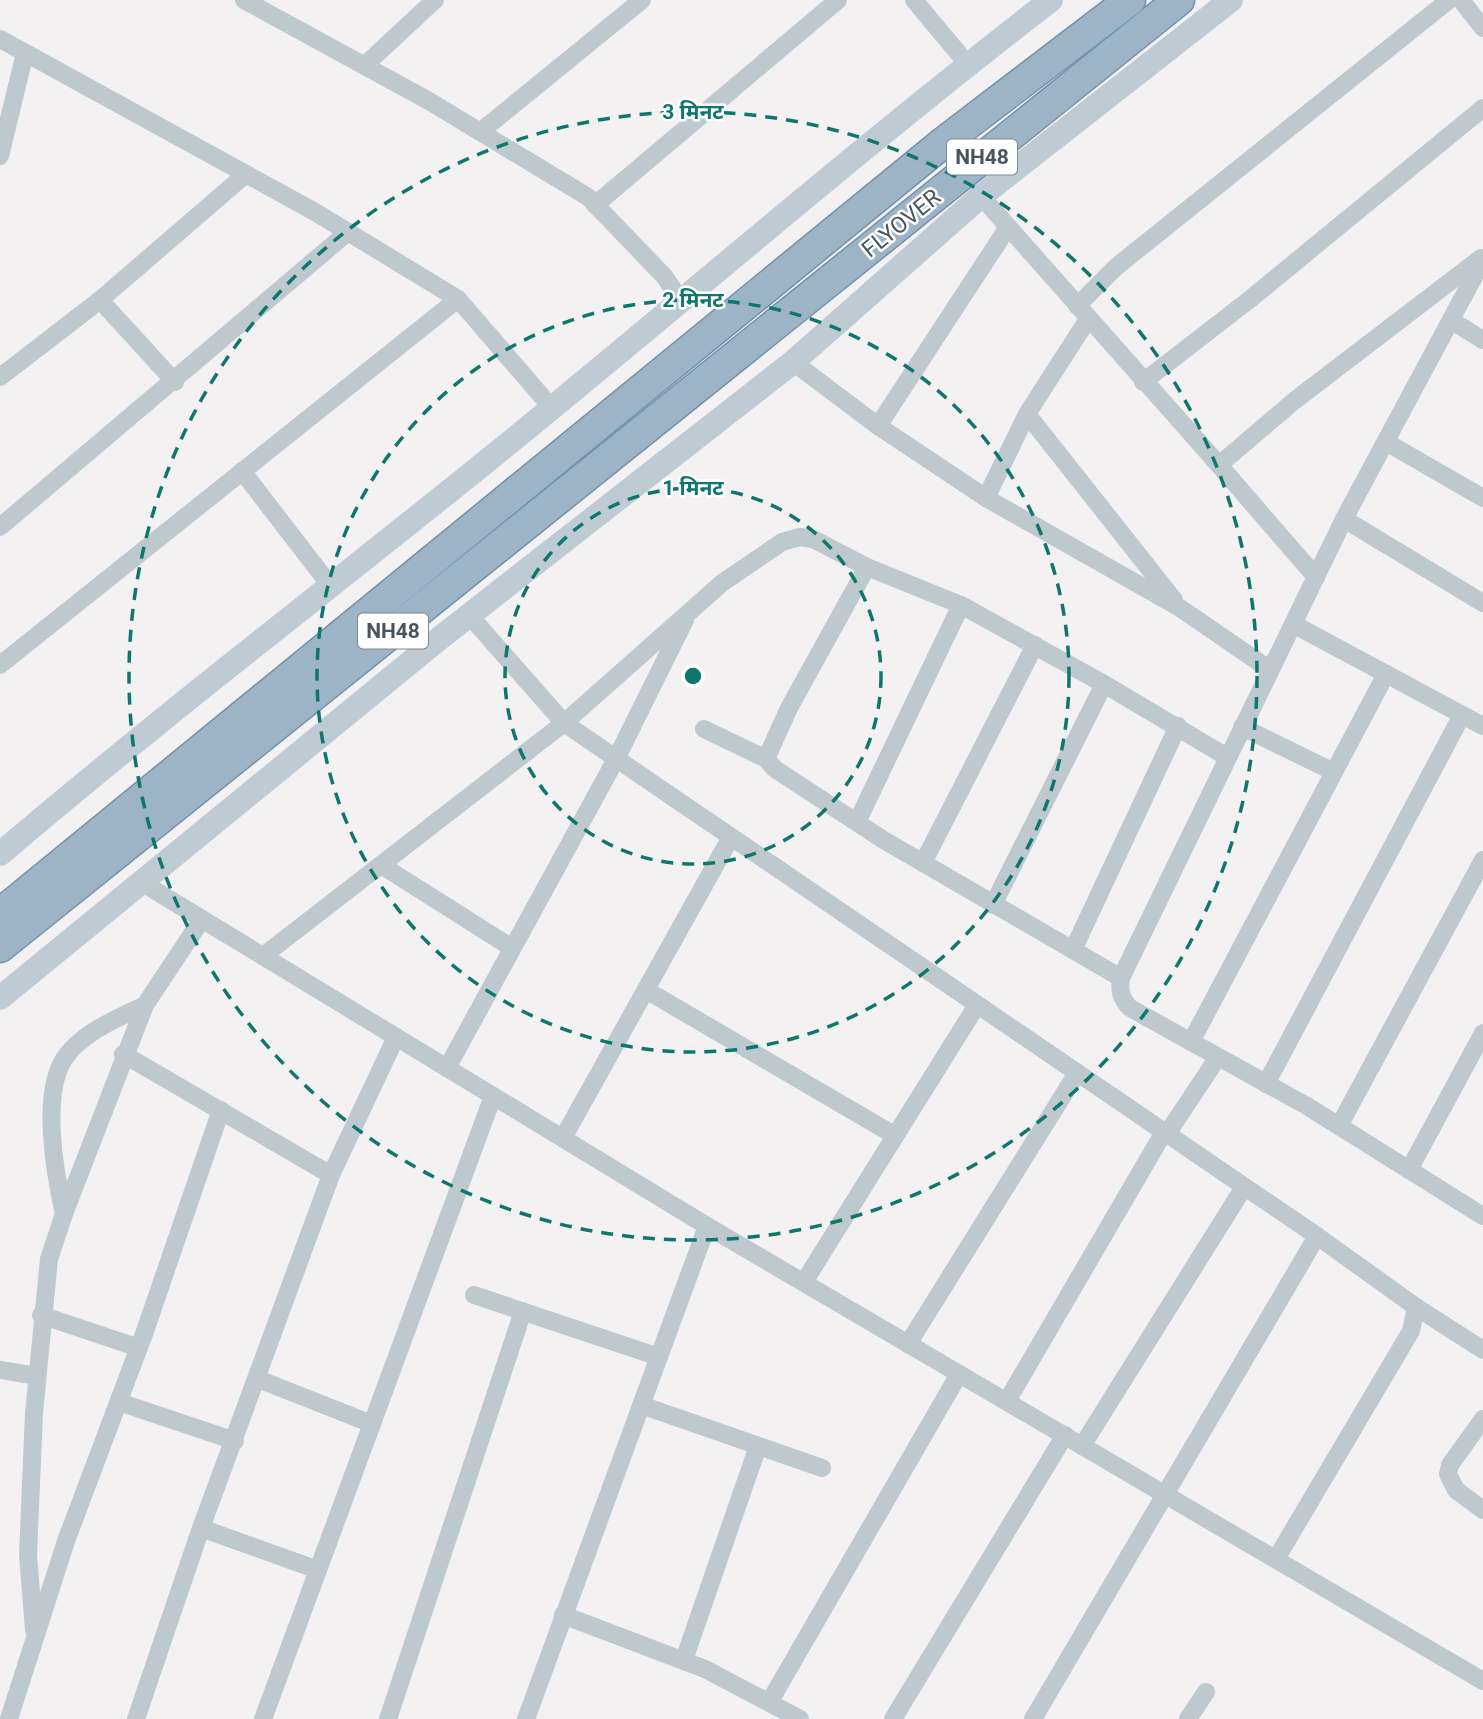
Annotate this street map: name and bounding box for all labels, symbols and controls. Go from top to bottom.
text: 3 मिनट [662,100,724,124]
road number: NH48 [947,140,1017,174]
street label: FLYOVER [857,184,946,263]
text: 2 मिनट [662,288,724,312]
text: 1 मिनट [662,476,724,500]
road number: NH48 [358,614,428,648]
centre of rings [681,664,705,688]

